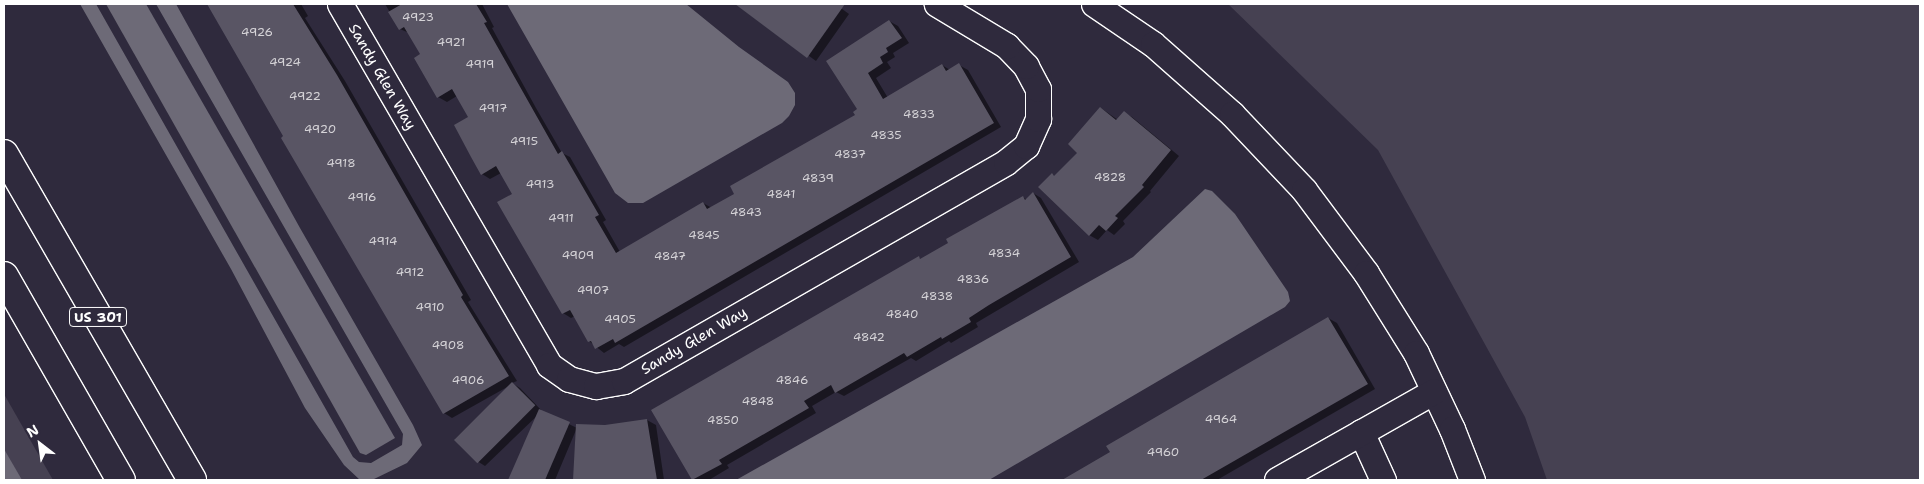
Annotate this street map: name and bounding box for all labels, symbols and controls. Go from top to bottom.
house number: 4923 [402,11,434,25]
street label: Sandy Glen Way [344,21,420,133]
house number: 4926 [241,26,273,40]
house number: 4921 [437,36,465,50]
house number: 4924 [269,56,301,70]
house number: 4919 [466,58,494,72]
house number: 4922 [289,90,321,104]
house number: 4917 [479,102,507,116]
house number: 4833 [903,108,935,122]
house number: 4920 [304,123,336,137]
house number: 4835 [870,129,902,143]
house number: 4915 [510,135,538,149]
house number: 4837 [834,148,866,162]
house number: 4918 [326,157,356,171]
house number: 4828 [1094,171,1126,185]
house number: 4839 [802,172,834,186]
house number: 4913 [526,178,554,192]
house number: 4841 [767,188,795,202]
house number: 4916 [348,191,376,205]
house number: 4843 [730,206,762,220]
house number: 4911 [548,212,574,226]
house number: 4845 [688,229,720,243]
house number: 4914 [369,235,397,249]
house number: 4834 [988,247,1020,261]
house number: 4909 [562,249,594,263]
house number: 4847 [654,250,686,264]
house number: 4912 [396,266,424,280]
house number: 4836 [957,273,989,287]
house number: 4907 [577,284,609,298]
house number: 4838 [921,290,953,304]
house number: 4910 [416,301,444,315]
street label: Sandy Glen Way [638,303,750,379]
road number: US 301 [68,306,128,328]
house number: 4840 [886,308,918,322]
house number: 4905 [604,313,636,327]
house number: 4842 [853,331,885,345]
house number: 4908 [432,339,464,353]
house number: 4906 [452,374,484,388]
house number: 4846 [776,374,808,388]
house number: 4848 [742,395,774,409]
house number: 4964 [1205,413,1237,427]
house number: 4850 [707,414,739,428]
north arrow [15,419,65,469]
text: N [23,420,42,442]
house number: 4960 [1147,446,1179,460]

